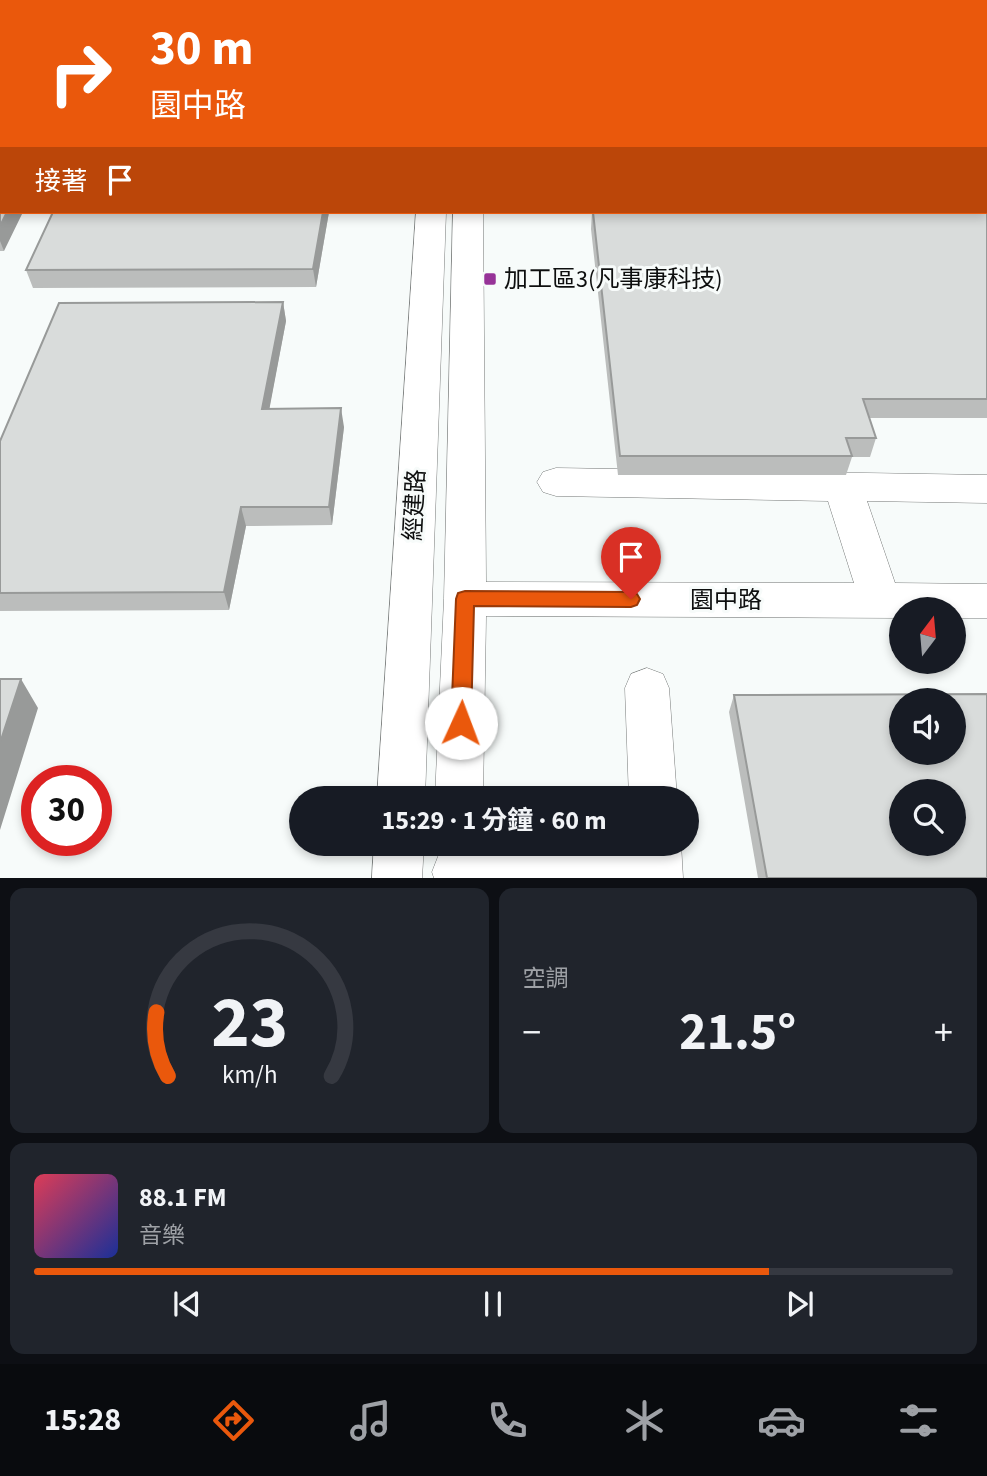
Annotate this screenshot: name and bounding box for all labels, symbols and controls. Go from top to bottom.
text: 30 m [150,14,254,84]
icon: right [35,28,126,119]
text: 園中路 [150,83,246,129]
icon: arrive [101,161,139,199]
text: 接著 [35,163,87,200]
place label: 加工區3(凡事康科技) [504,262,722,297]
marker: 加工區3(凡事康科技) [482,271,498,287]
street label: 經建路 [396,468,434,542]
pin [601,527,661,599]
icon: arrive [612,538,650,576]
street label: 園中路 [690,583,762,618]
north arrow [889,597,966,674]
map controls [889,597,966,856]
position arrow [424,686,498,760]
button: sound [889,688,966,765]
speed limit sign: 30 [21,765,112,856]
button: search [889,779,966,856]
text: 15:29 · 1 分鐘 · 60 m [382,802,606,839]
text: 空調 [523,962,569,995]
text: 23 [211,972,288,1076]
text: 21.5° [679,996,796,1070]
text: − [523,1006,541,1060]
text: + [934,1006,953,1060]
text: km/h [222,1057,277,1093]
text: 88.1 FM [139,1179,227,1216]
text: 音樂 [139,1219,185,1252]
icon: previous [168,1285,206,1323]
icon: pause [474,1285,512,1323]
icon: next [781,1285,819,1323]
icon: directions [209,1396,258,1445]
icon: music [346,1396,395,1445]
icon: phone [483,1396,532,1445]
icon: climate [620,1396,669,1445]
icon: car [757,1396,806,1445]
icon: filters [894,1396,943,1445]
text: 15:28 [44,1397,121,1443]

